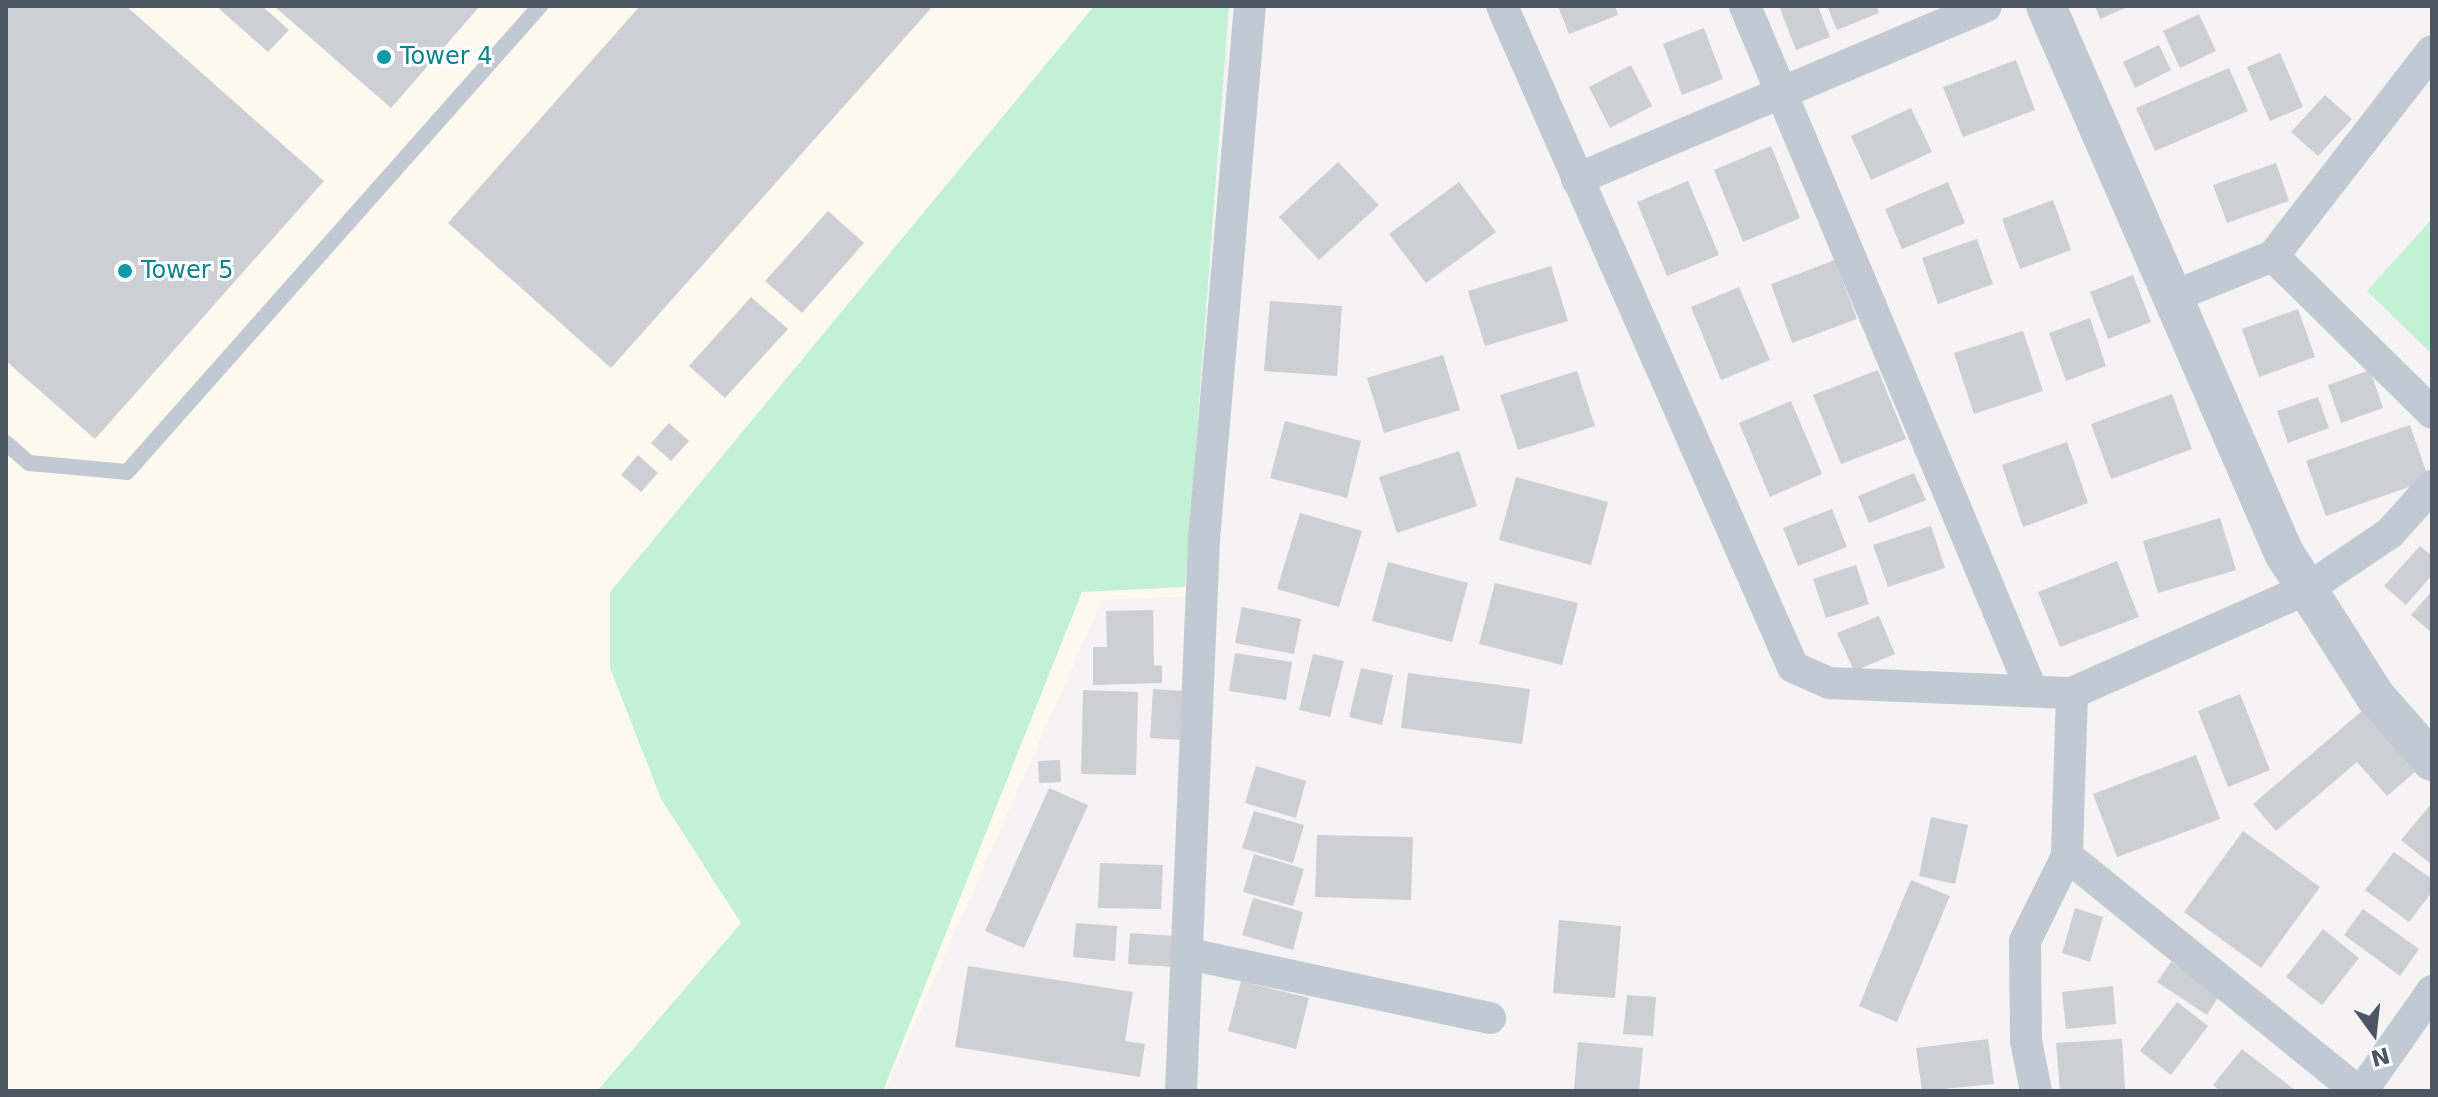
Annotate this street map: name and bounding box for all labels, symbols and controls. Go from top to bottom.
place label: Tower 4 [400,43,492,71]
marker: Tower 4 [375,48,393,66]
place label: Tower 5 [141,257,233,285]
marker: Tower 5 [116,262,134,280]
north arrow [2334,993,2414,1073]
text: N [2368,1042,2392,1071]

